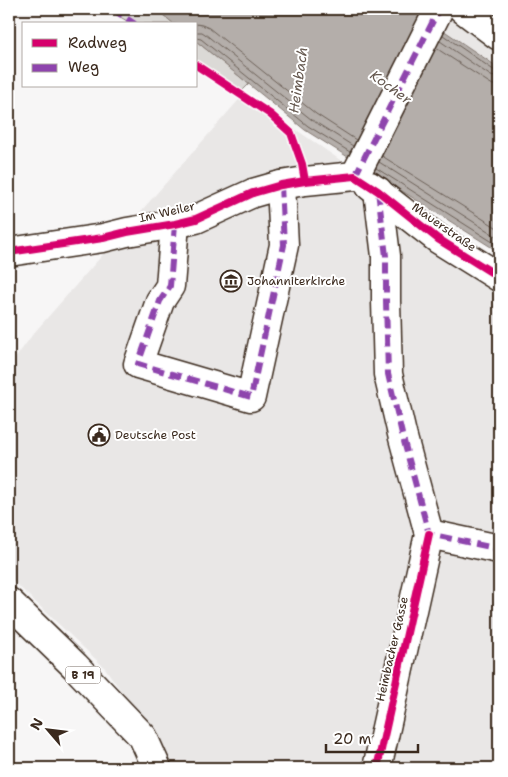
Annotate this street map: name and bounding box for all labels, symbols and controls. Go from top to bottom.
legend [22,22,198,88]
text: Radweg [68,33,127,53]
water label: Heimbach [284,46,312,114]
text: Weg [68,57,99,77]
water label: Kocher [367,66,416,108]
street label: Im Weiler [137,198,197,226]
street label: Mauerstraße [409,199,480,255]
museum icon: Johanniterkirche [219,269,243,293]
place label: Johanniterkirche [247,273,346,289]
public building icon: Deutsche Post [87,423,111,447]
place label: Deutsche Post [115,427,196,443]
street label: Heimbacher Gasse [372,595,412,703]
road number: B 19 [66,666,100,684]
north arrow [22,704,72,754]
text: N [26,715,47,733]
scale bar [326,722,418,754]
text: 20 m [333,729,372,749]

